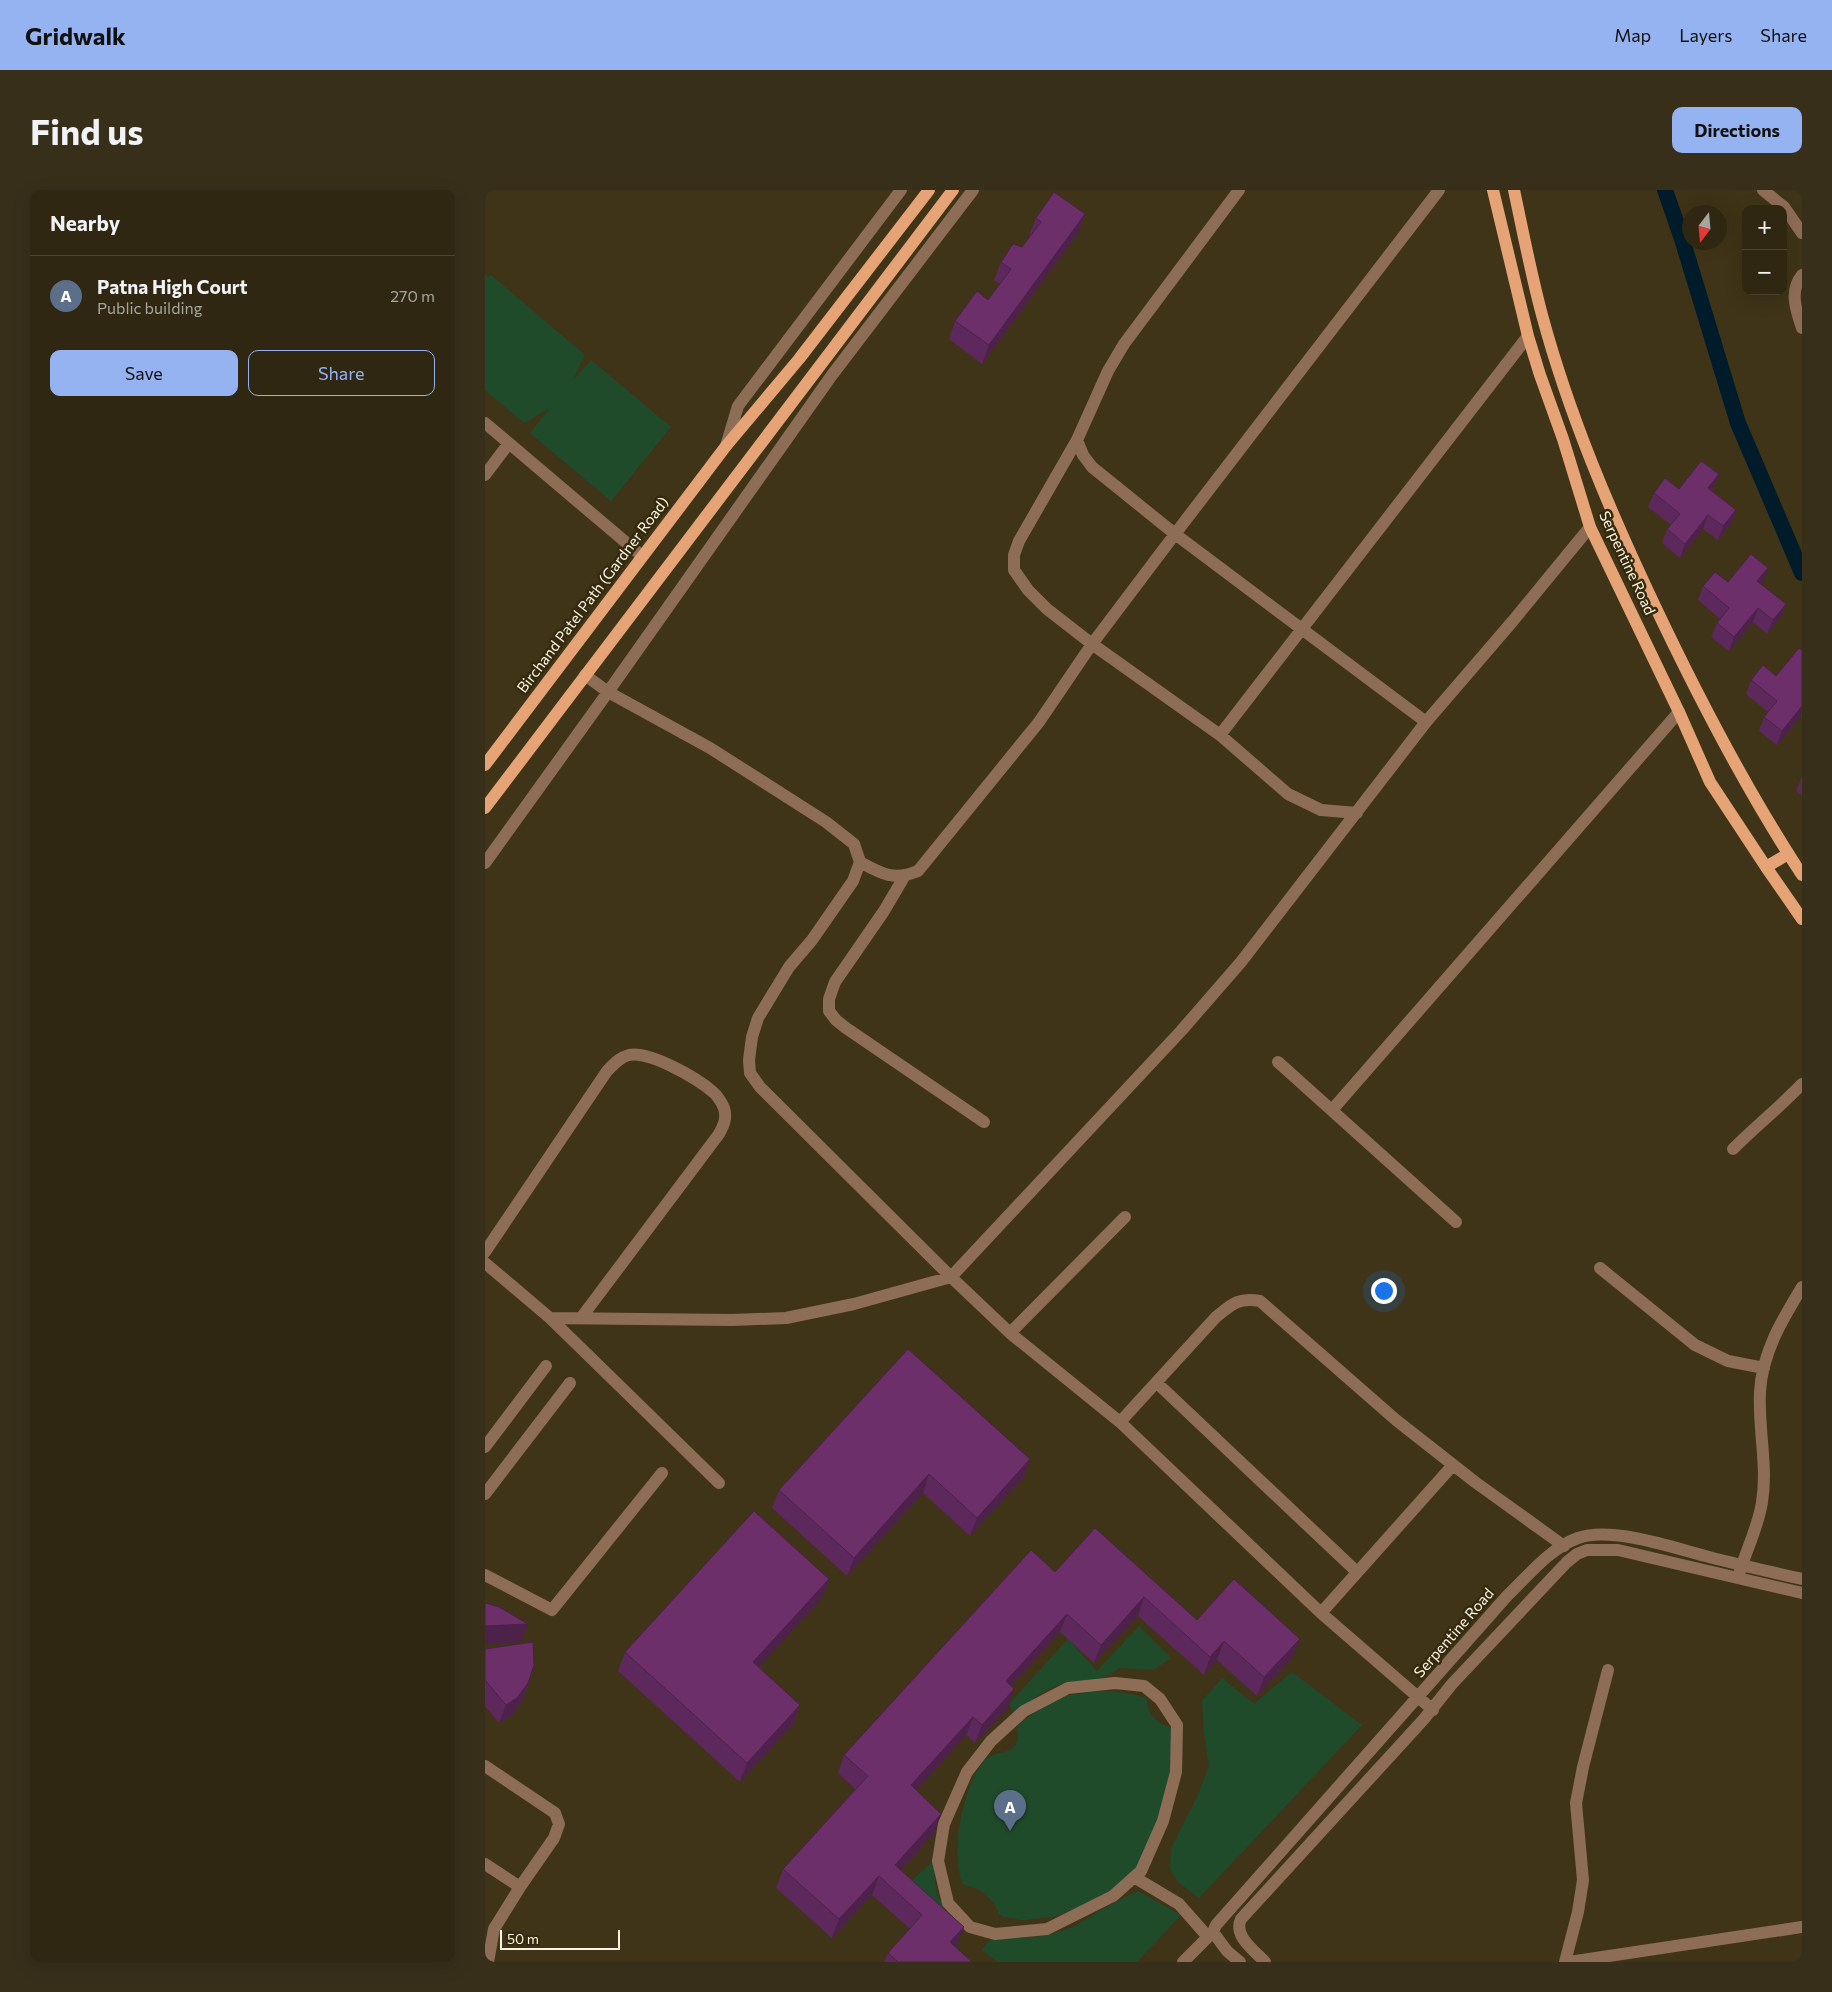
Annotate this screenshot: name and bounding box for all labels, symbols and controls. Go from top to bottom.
text: Gridwalk [25,21,126,50]
text: Map [1614,24,1651,46]
text: Layers [1679,24,1732,46]
text: Share [1760,24,1807,46]
button: Directions [1672,107,1802,153]
text: Find us [30,109,144,152]
north arrow [1682,205,1727,250]
map controls [1742,205,1787,295]
button: + [1742,205,1787,250]
text: Nearby [50,210,120,235]
button: − [1742,250,1787,295]
text: Patna High Court [97,275,248,298]
text: A [60,286,72,305]
text: 270 m [390,286,435,305]
text: Public building [97,298,202,317]
button: Save [50,350,238,396]
button: Share [248,350,435,396]
street label: Birchand Patel Path (Gardner Road) [513,493,672,696]
street label: Serpentine Road [1596,508,1660,617]
your location [1371,1278,1397,1304]
street label: Serpentine Road [1410,1584,1497,1681]
pin: A [994,1790,1026,1831]
scale bar [500,1927,620,1950]
text: 50 m [507,1930,539,1947]

